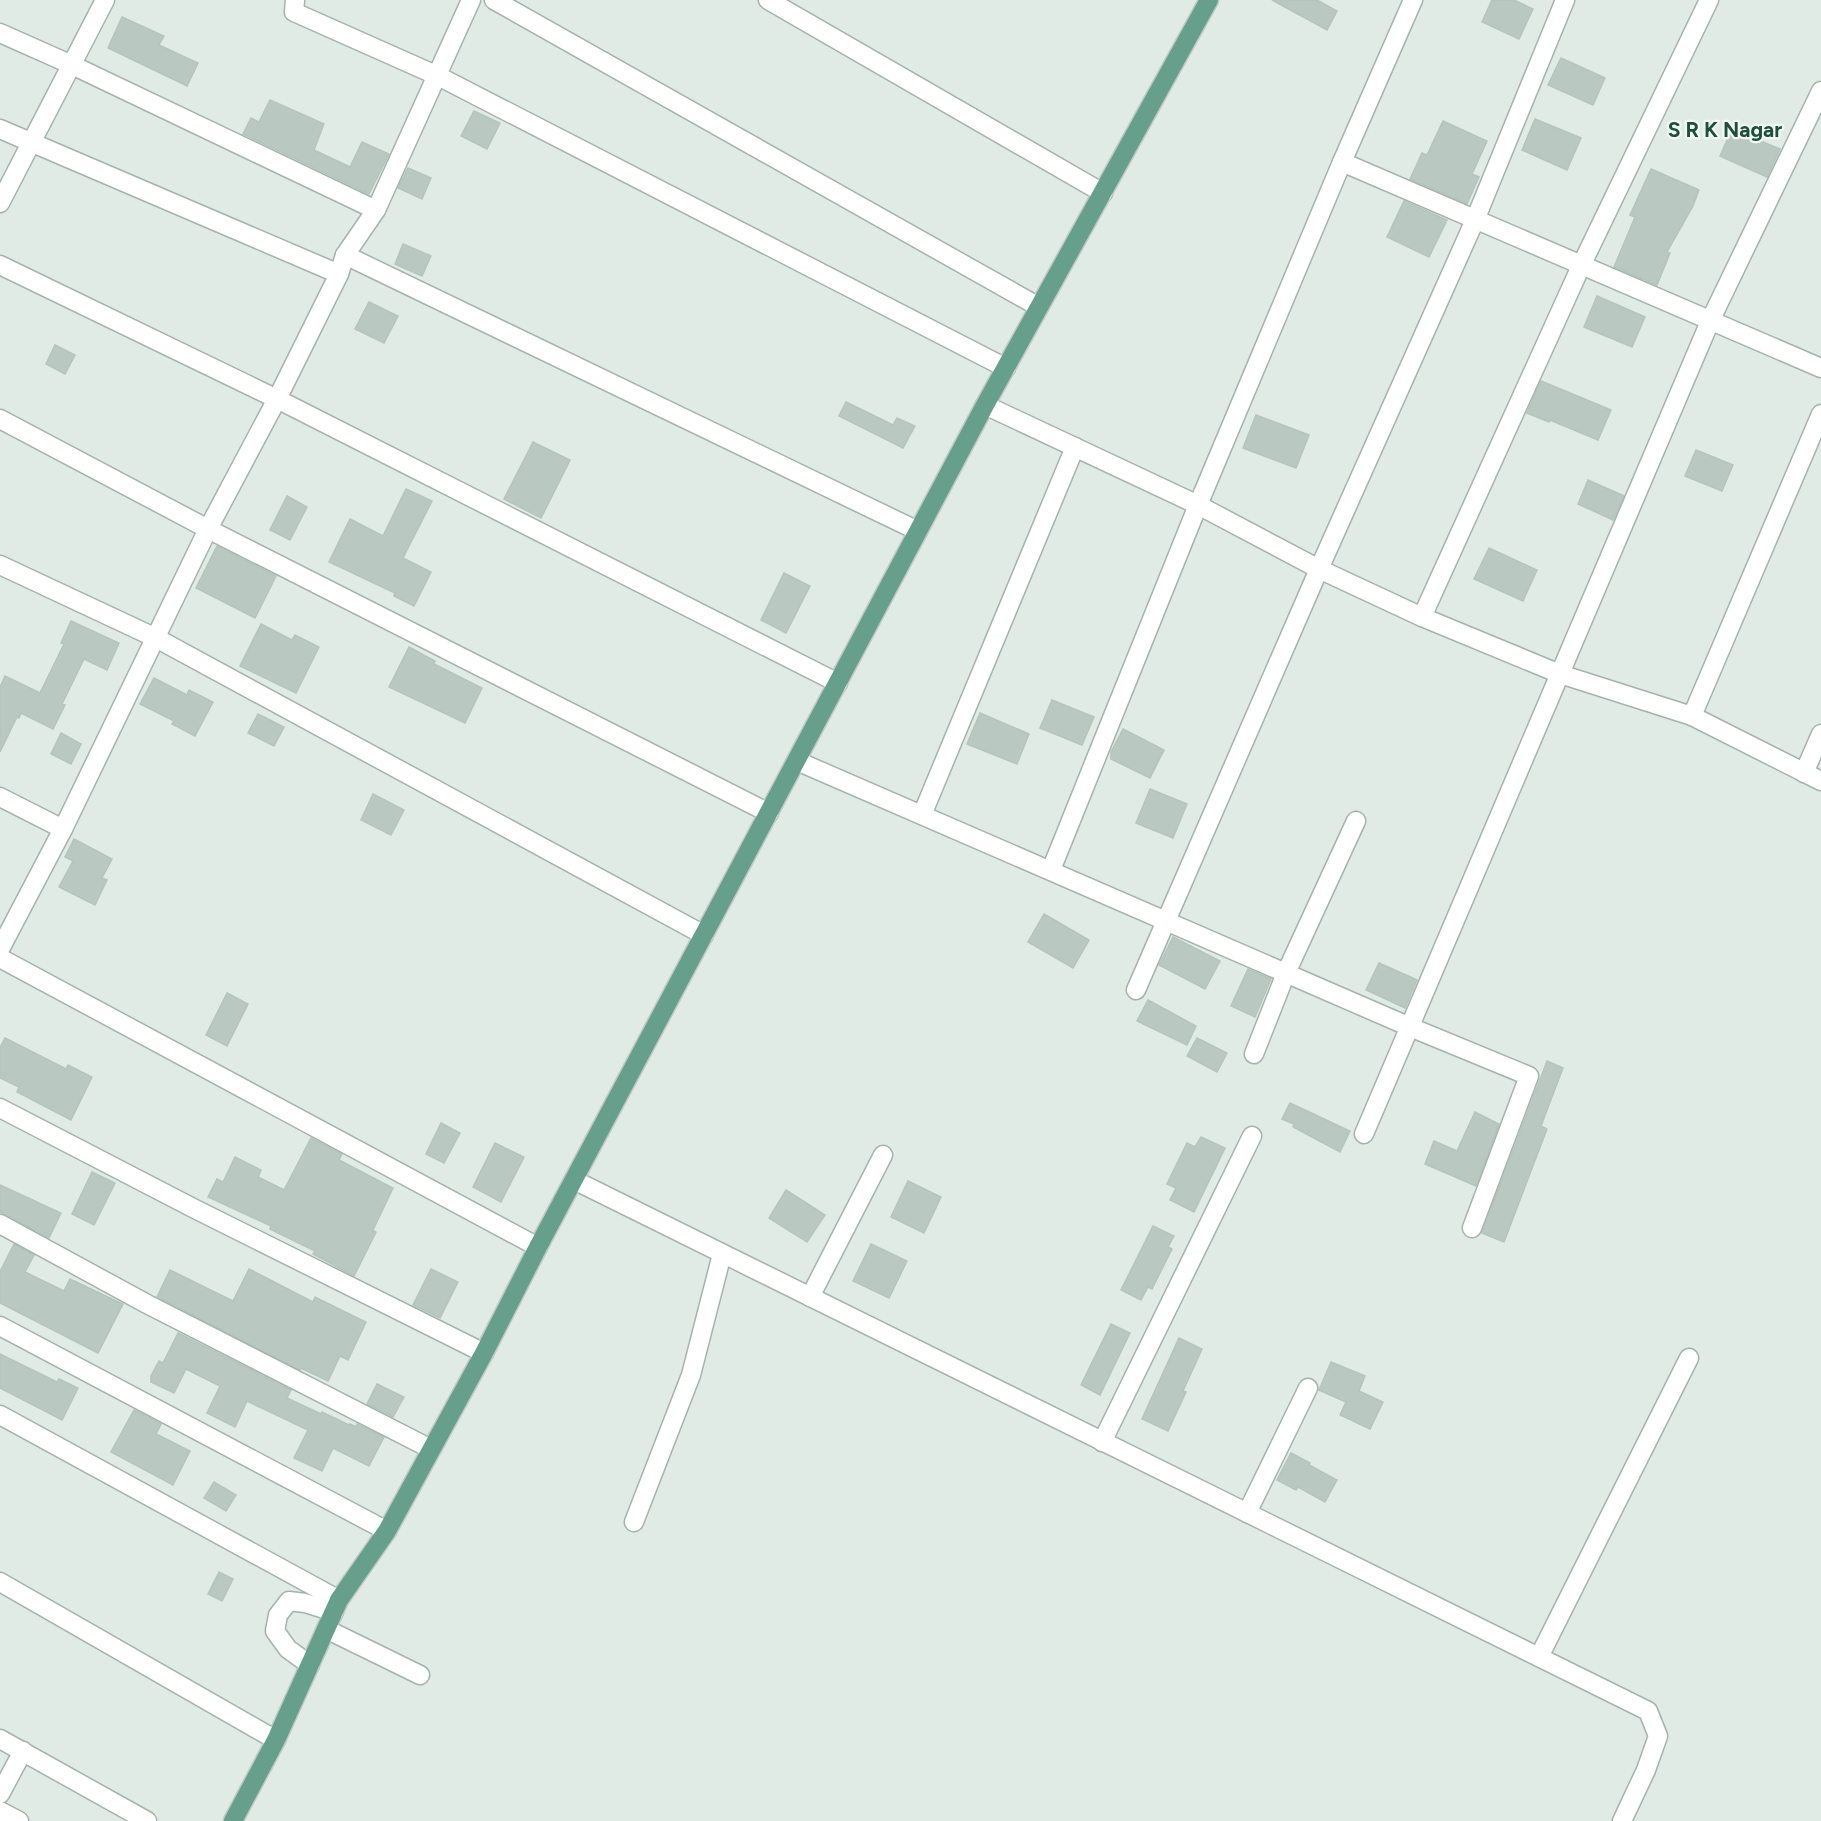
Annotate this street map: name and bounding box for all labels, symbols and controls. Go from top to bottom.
district label: S R K Nagar [1668,117,1782,142]

